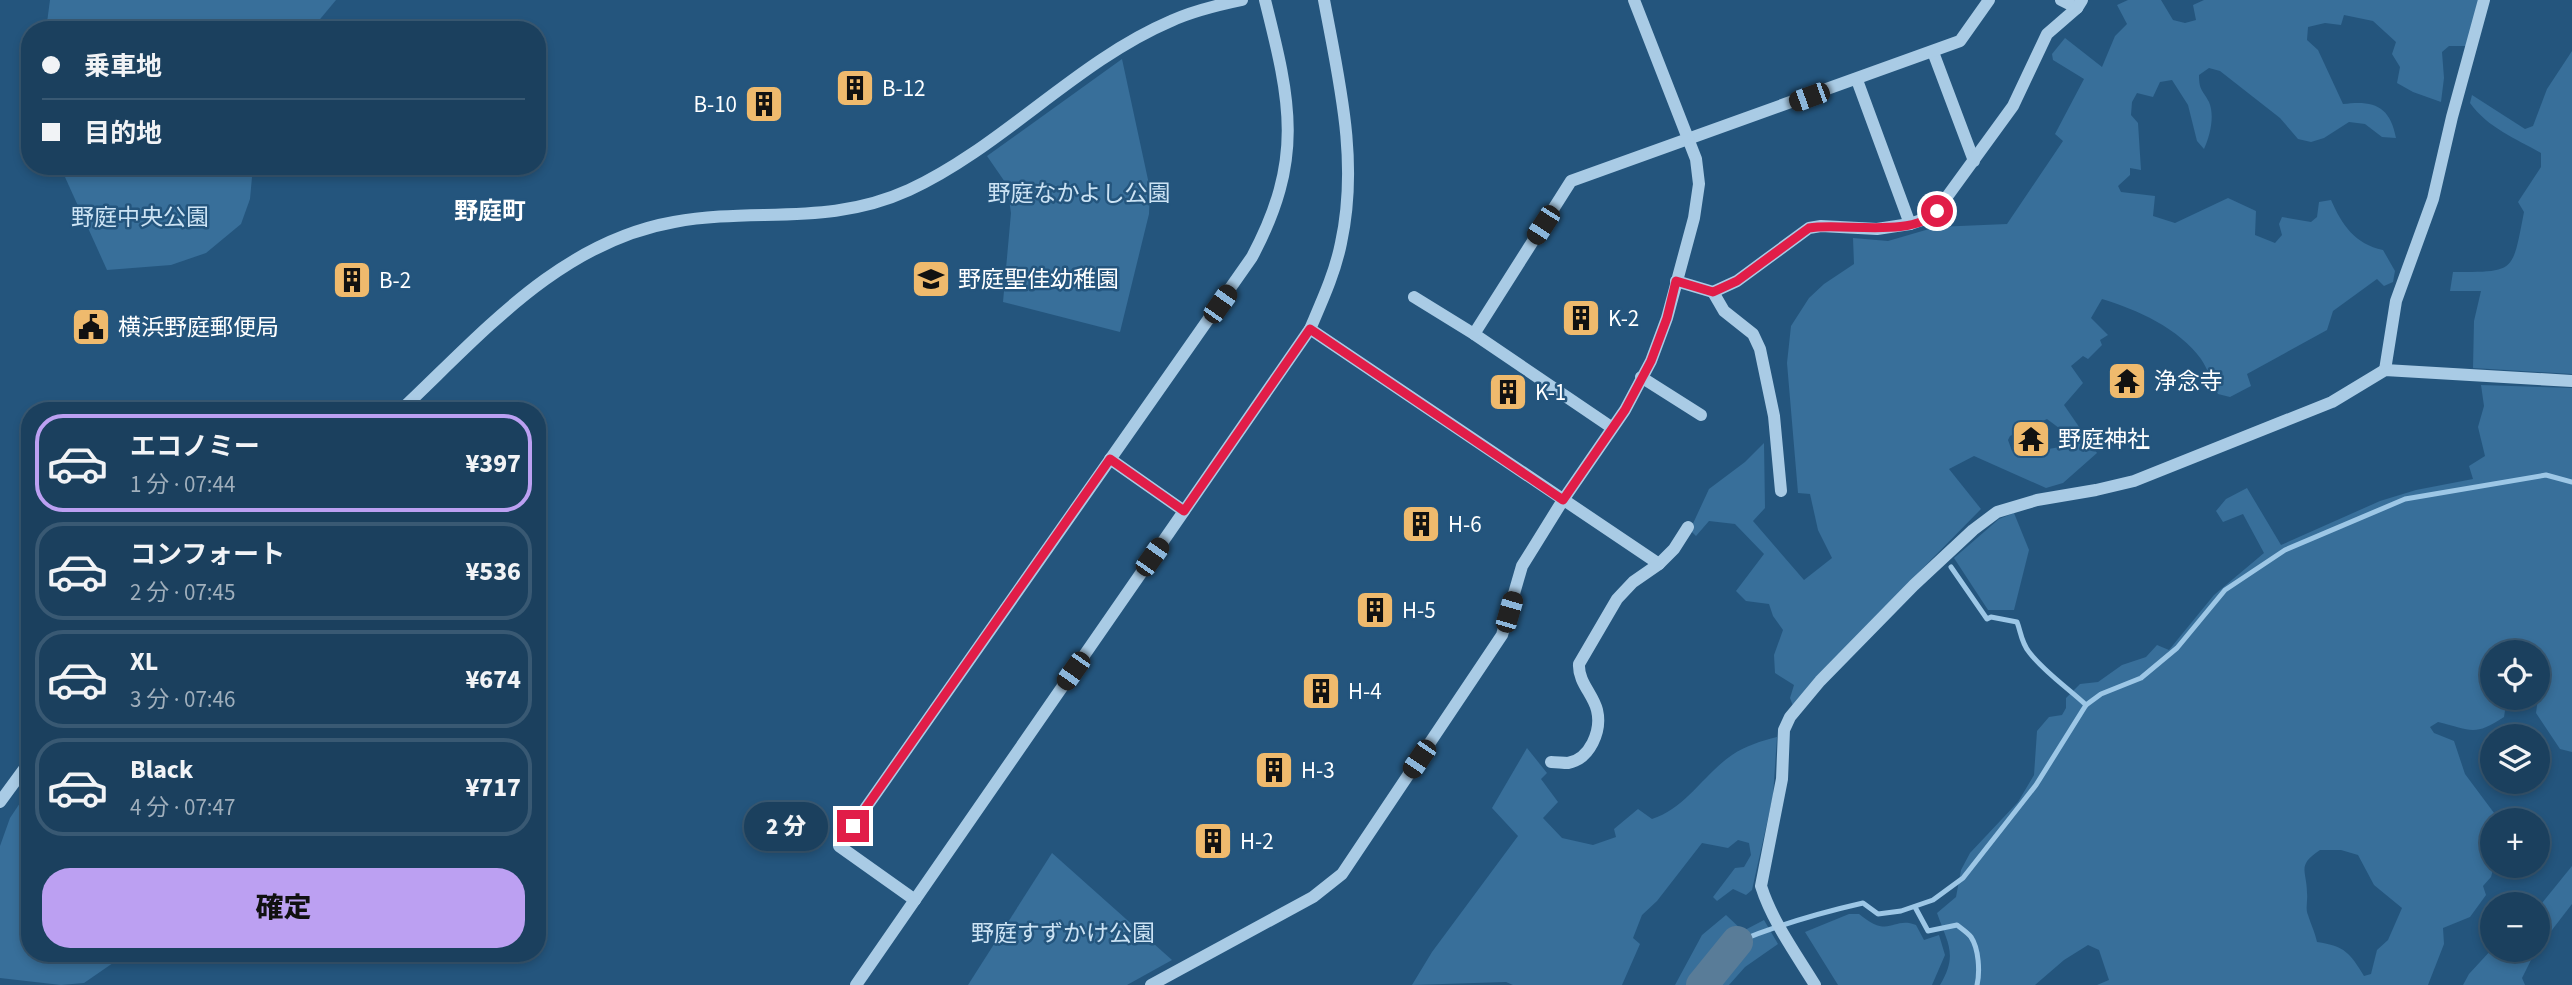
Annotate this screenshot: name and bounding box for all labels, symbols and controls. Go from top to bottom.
text: 乗車地 [84,48,162,85]
building icon: B-12 [834,67,876,109]
place label: B-12 [882,72,926,105]
car [1786,80,1833,114]
building icon: B-10 [743,83,785,125]
place label: B-10 [693,88,737,121]
text: 目的地 [84,115,162,152]
park label: 野庭なかよし公園 [988,177,1170,210]
district label: 野庭町 [454,194,526,229]
route start [1921,195,1953,227]
park label: 野庭中央公園 [71,201,209,234]
car [1523,202,1564,248]
school or university icon: 野庭聖佳幼稚園 [910,258,952,300]
building icon: B-2 [331,259,373,301]
place label: 野庭聖佳幼稚園 [958,263,1119,296]
place label: B-2 [379,264,411,297]
car [1200,281,1241,327]
building icon: K-2 [1560,297,1602,339]
place label: K-2 [1608,302,1639,335]
public building icon: 横浜野庭郵便局 [70,306,112,348]
place label: 横浜野庭郵便局 [118,311,279,344]
temple icon: 浄念寺 [2106,360,2148,402]
place label: 浄念寺 [2154,365,2223,398]
building icon: K-1 [1487,371,1529,413]
place label: K-1 [1535,376,1566,409]
temple icon: 野庭神社 [2010,418,2052,460]
place label: 野庭神社 [2058,423,2150,456]
text: エコノミー [130,428,260,465]
icon: car [46,432,109,495]
text: ¥397 [465,445,521,482]
text: 1 分 · 07:44 [130,468,235,501]
building icon: H-6 [1400,503,1442,545]
place label: H-6 [1448,508,1482,541]
car [1132,534,1173,580]
text: コンフォート [130,536,285,573]
icon: car [46,540,109,603]
text: ¥536 [465,553,521,590]
text: 2 分 · 07:45 [130,576,235,609]
building icon: H-5 [1354,589,1396,631]
car [1494,589,1525,635]
place label: H-5 [1402,594,1436,627]
map controls [2480,640,2550,962]
button: locate [2480,640,2550,710]
text: XL [130,643,158,680]
icon: car [46,648,109,711]
car [1053,648,1094,694]
text: ¥674 [465,661,521,698]
building icon: H-4 [1300,670,1342,712]
place label: H-4 [1348,675,1382,708]
text: 3 分 · 07:46 [130,683,235,716]
button: layers [2480,724,2550,794]
car [1399,736,1440,782]
building icon: H-3 [1253,749,1295,791]
text: Black [130,751,193,788]
place label: H-3 [1301,754,1335,787]
icon: car [46,756,109,819]
text: ¥717 [465,769,521,806]
text: 4 分 · 07:47 [130,791,235,824]
callout: 2 分 [744,802,828,850]
button: + [2480,808,2550,878]
text: 2 分 [766,810,806,843]
route end [837,810,869,842]
building icon: H-2 [1192,820,1234,862]
place label: H-2 [1240,825,1274,858]
button: 確定 [42,868,525,948]
button: − [2480,892,2550,962]
park label: 野庭すずかけ公園 [971,917,1155,950]

